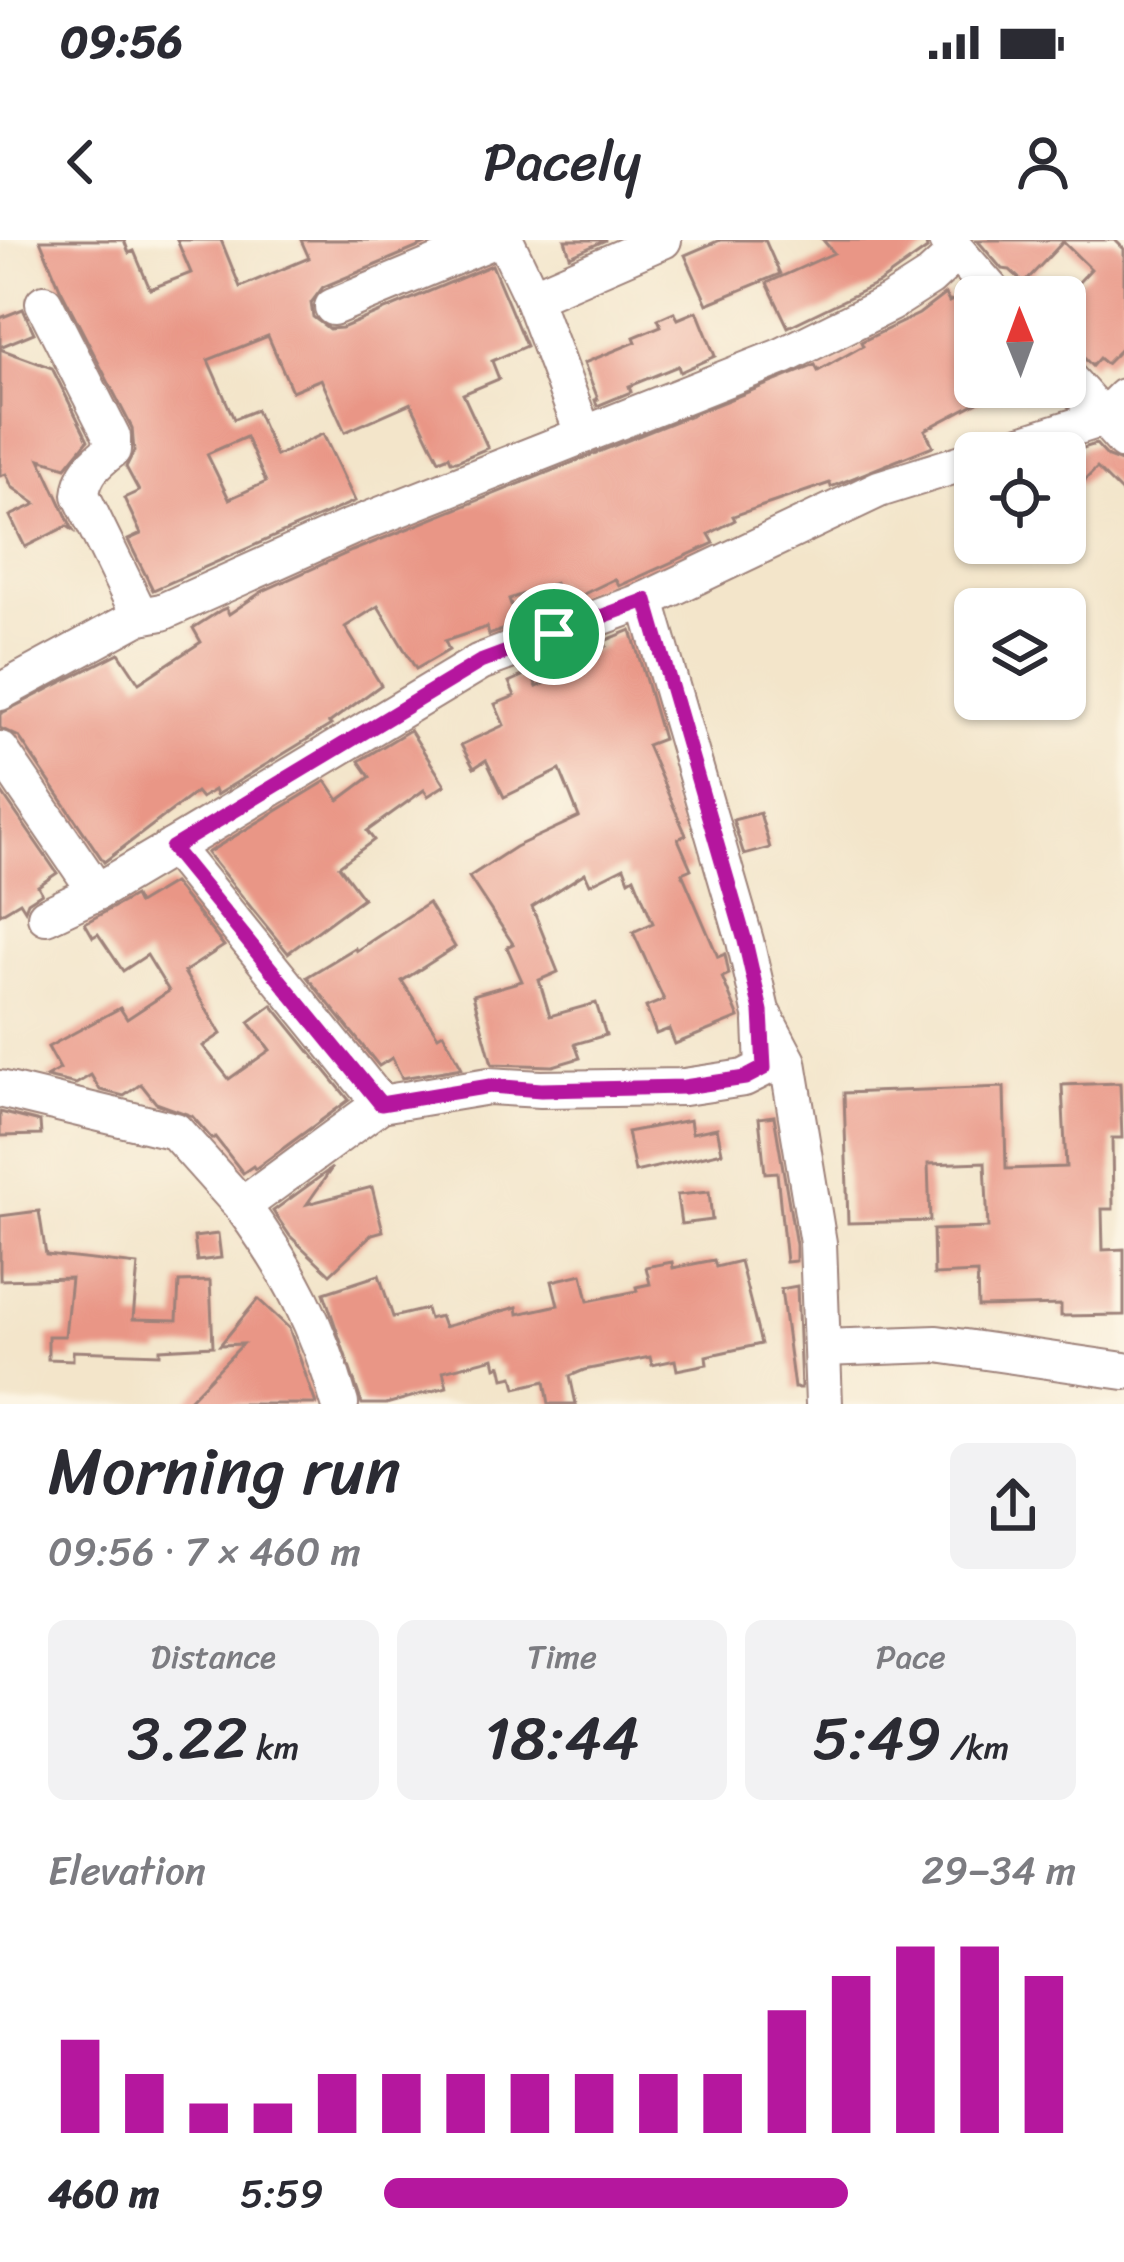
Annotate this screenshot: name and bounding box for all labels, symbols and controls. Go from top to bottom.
text: 09:56 [60,2,183,82]
text: Pacely [483,114,641,210]
icon: back [48,129,114,195]
icon: person [1010,129,1076,195]
north arrow [954,276,1086,408]
map controls [954,276,1086,720]
button: locate [954,432,1086,564]
pin [503,583,605,685]
button: layers [954,588,1086,720]
icon: arrive [521,601,587,667]
text: Morning run [48,1413,401,1530]
button: share [950,1443,1076,1569]
text: 09:56 · 7 × 460 m [48,1517,361,1586]
text: Distance [151,1628,276,1686]
text: Time [527,1628,597,1686]
text: Pace [876,1628,946,1686]
text: 3.22 [127,1686,248,1792]
text: 18:44 [484,1686,640,1792]
text: 5:49 [812,1686,941,1792]
text: km [248,1719,299,1777]
text: /km [941,1719,1009,1777]
text: Elevation [48,1836,206,1905]
text: 29–34 m [922,1836,1076,1905]
text: 460 m [48,2159,159,2228]
text: 5:59 [240,2159,323,2228]

